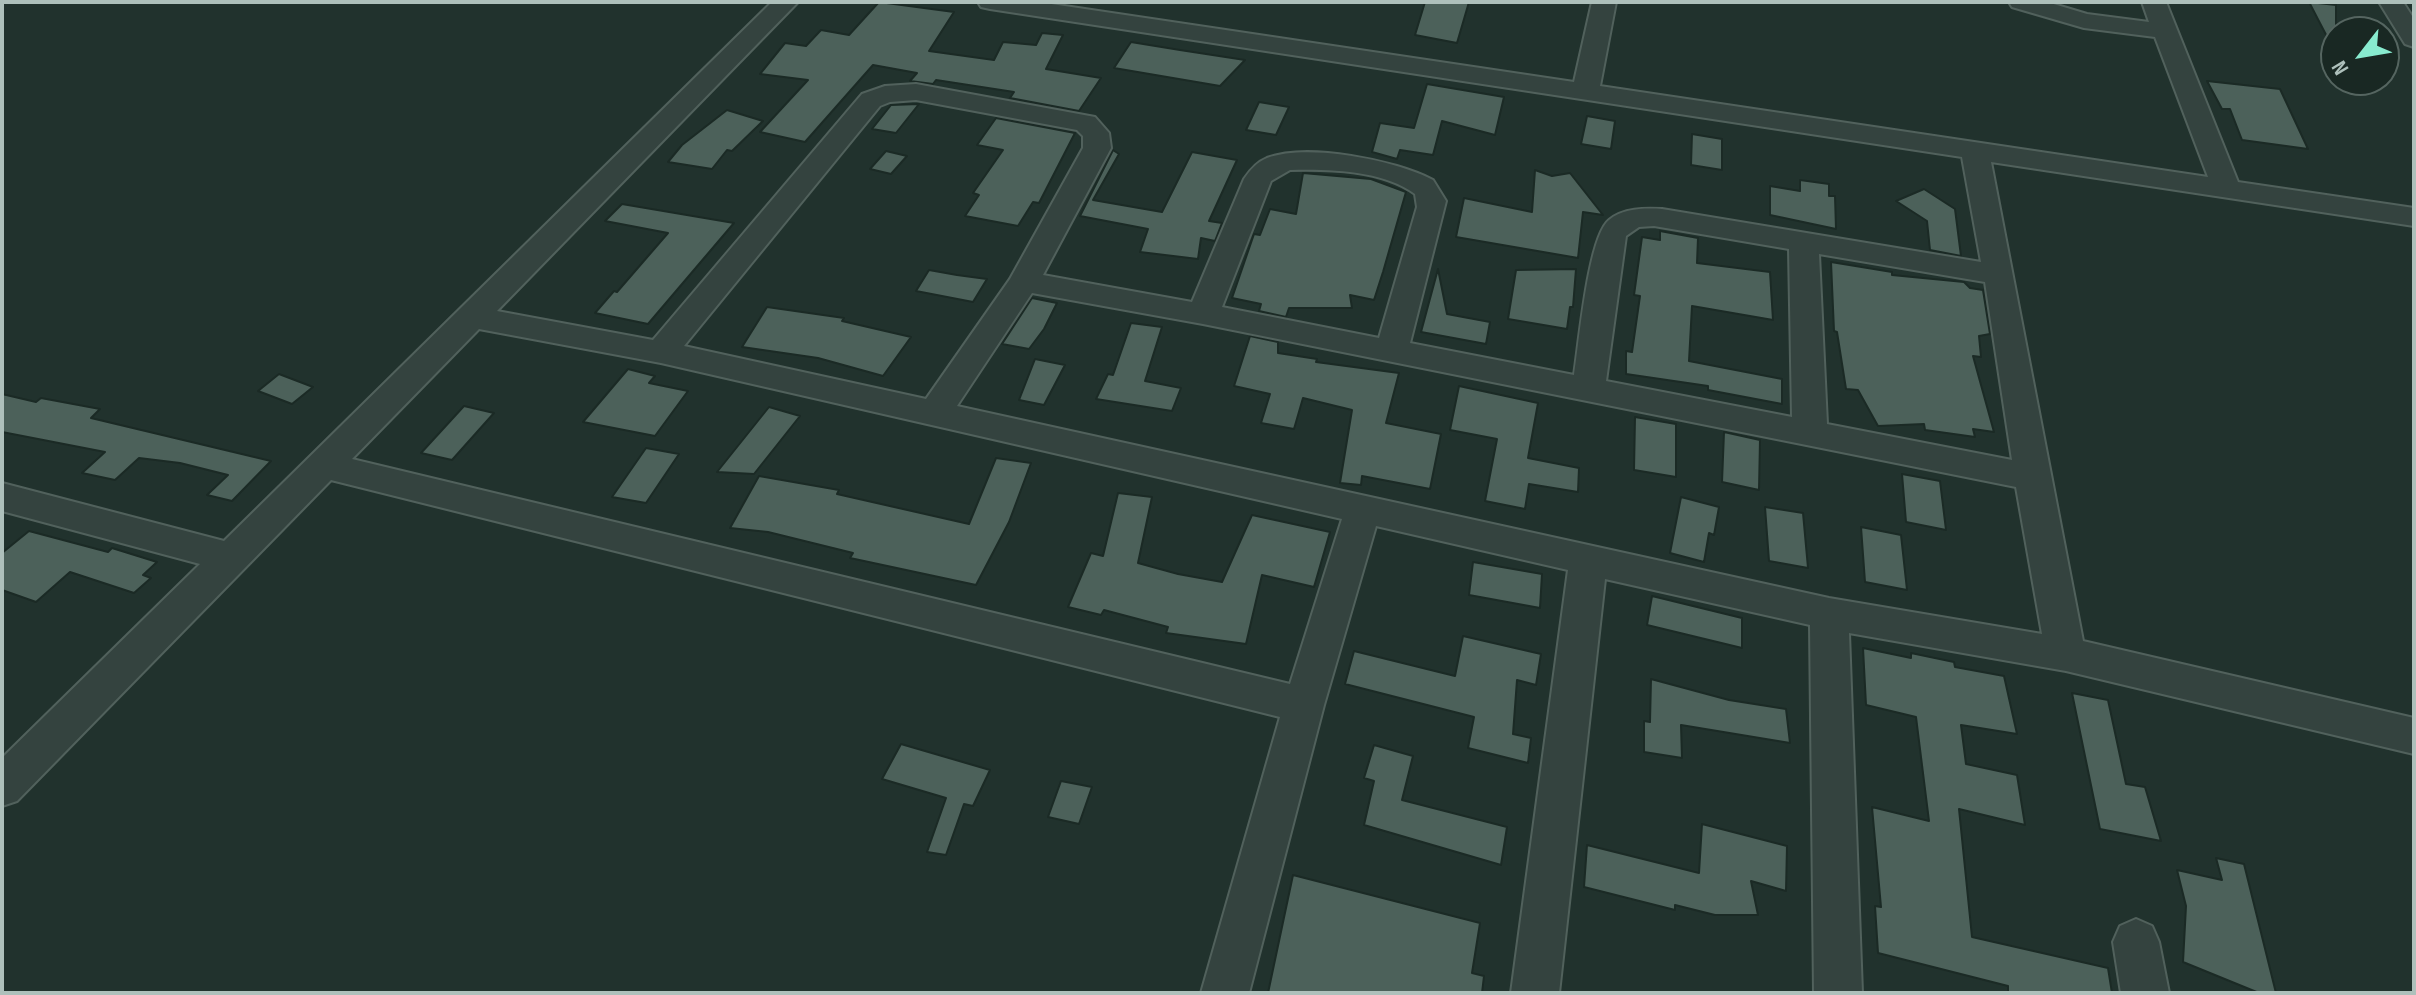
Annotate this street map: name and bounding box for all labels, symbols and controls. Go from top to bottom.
north arrow [2320,16,2400,96]
text: N [2326,56,2355,80]

